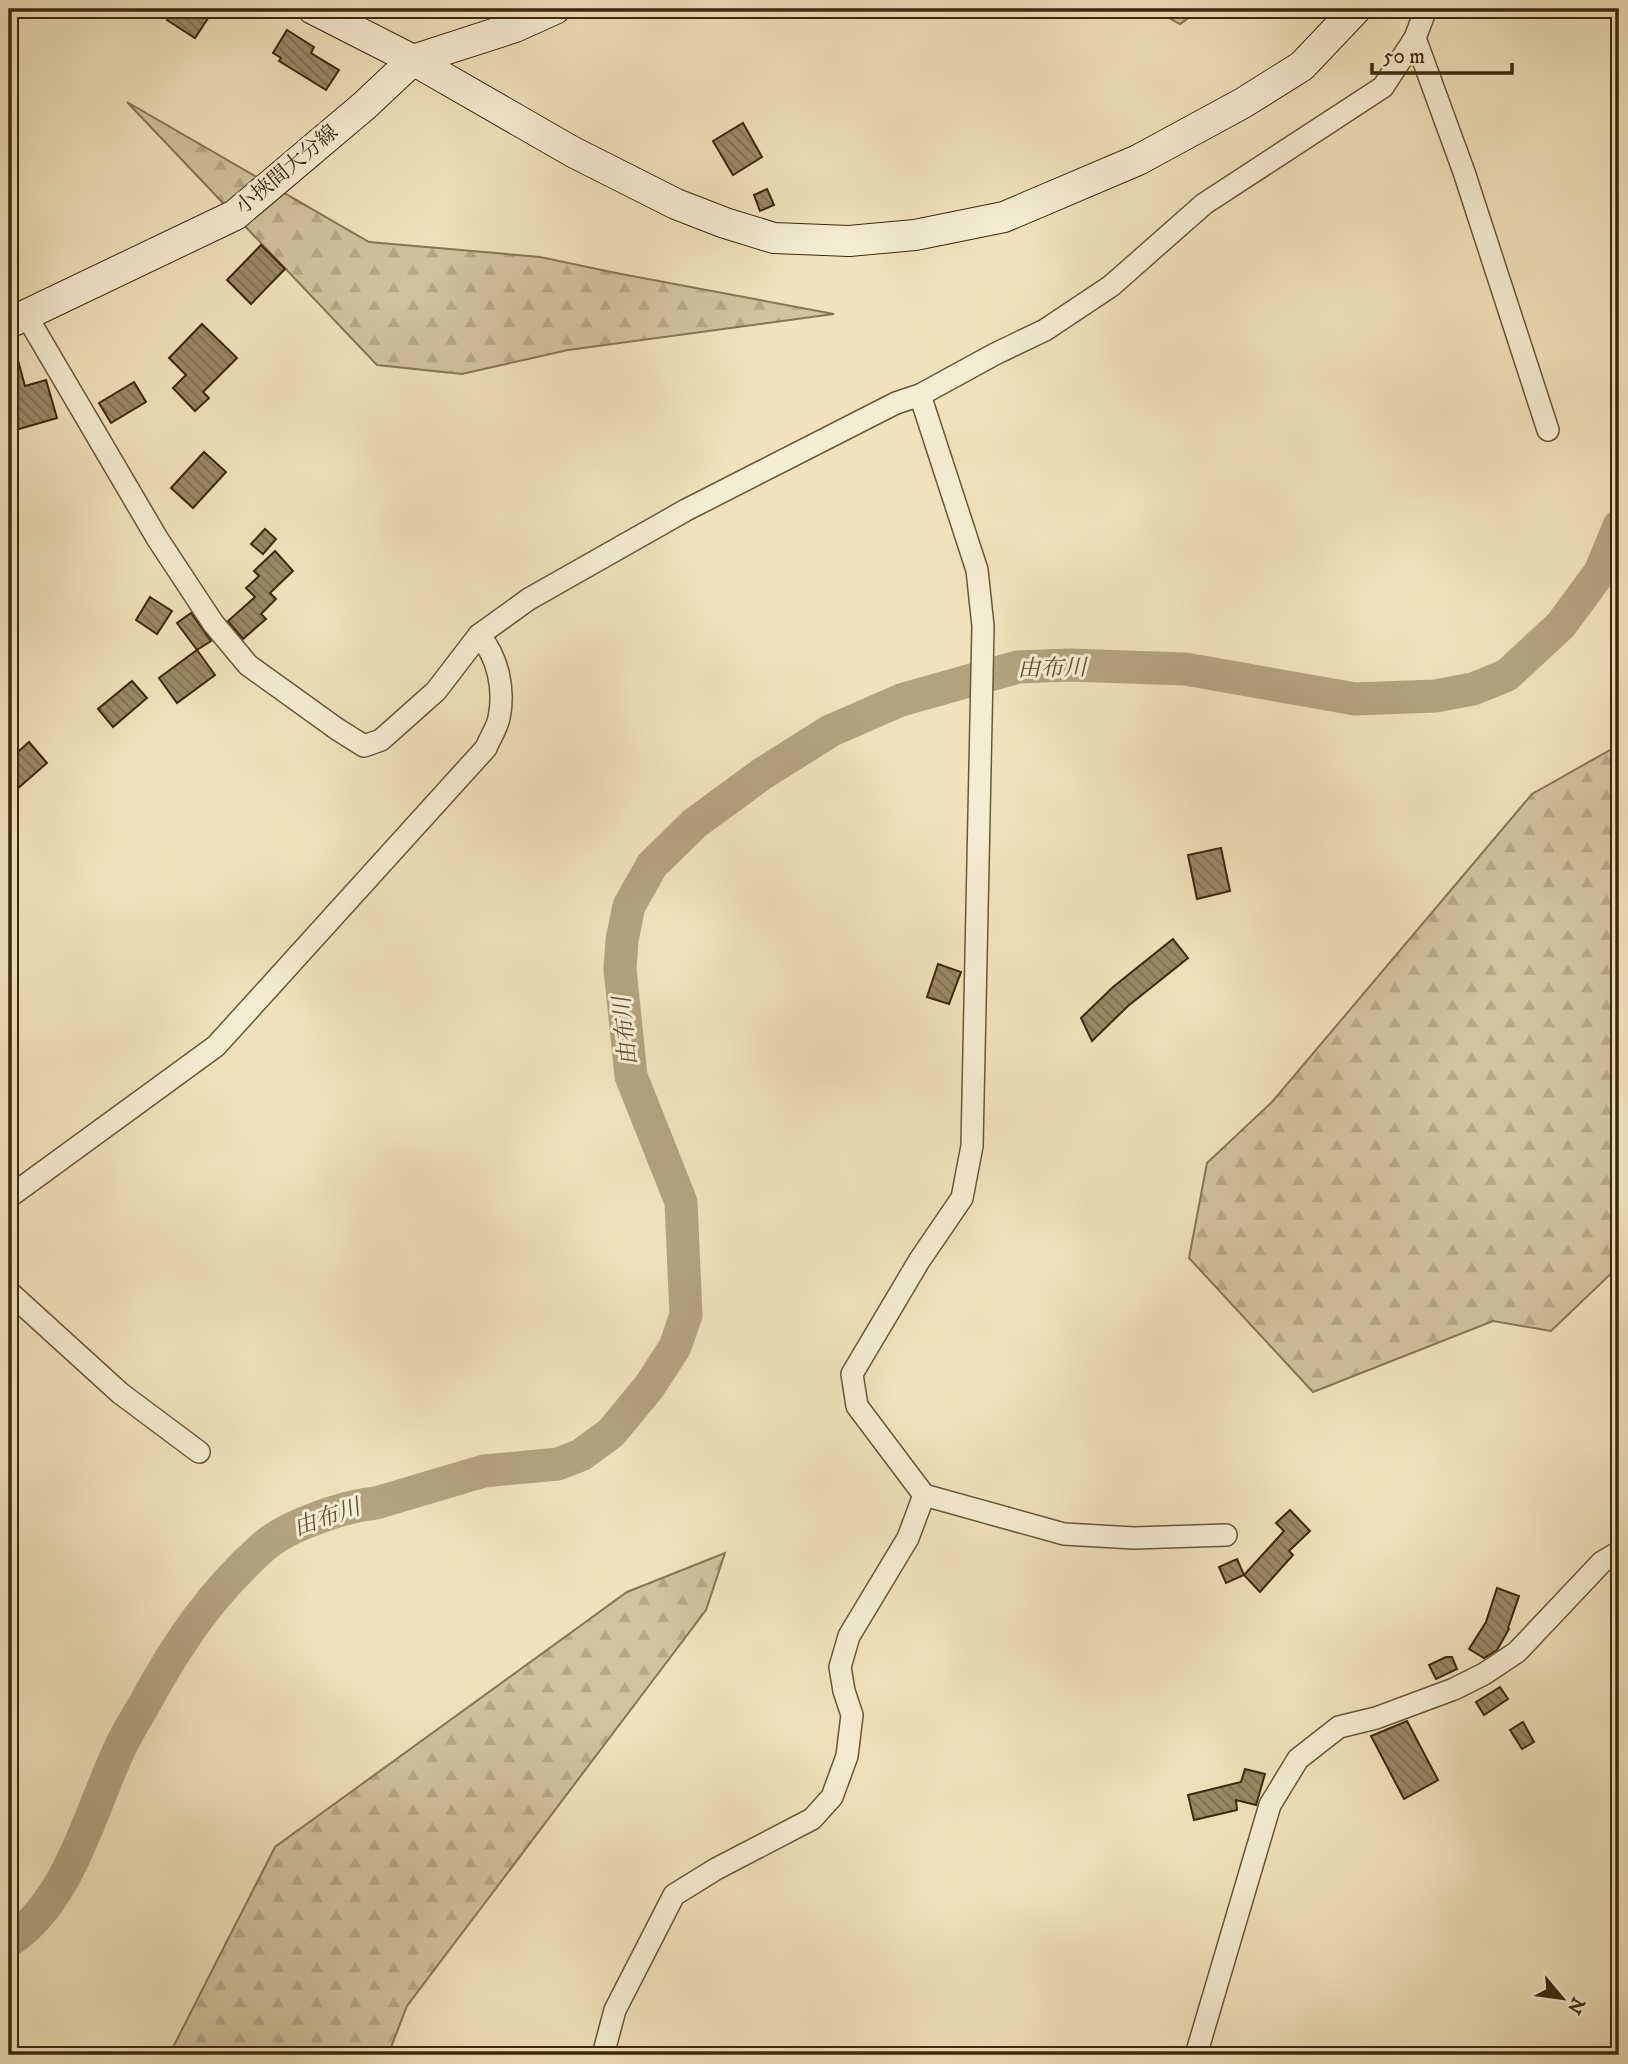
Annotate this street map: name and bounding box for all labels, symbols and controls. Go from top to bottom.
scale bar [1372,32,1512,76]
text: 50 m [1383,44,1425,70]
street label: 小挾間大分線 [230,120,344,220]
water label: 由布川 [1017,654,1090,684]
water label: 由布川 [608,992,644,1067]
water label: 由布川 [290,1492,367,1543]
north arrow [1526,1962,1596,2032]
text: N [1562,1993,1589,2018]

